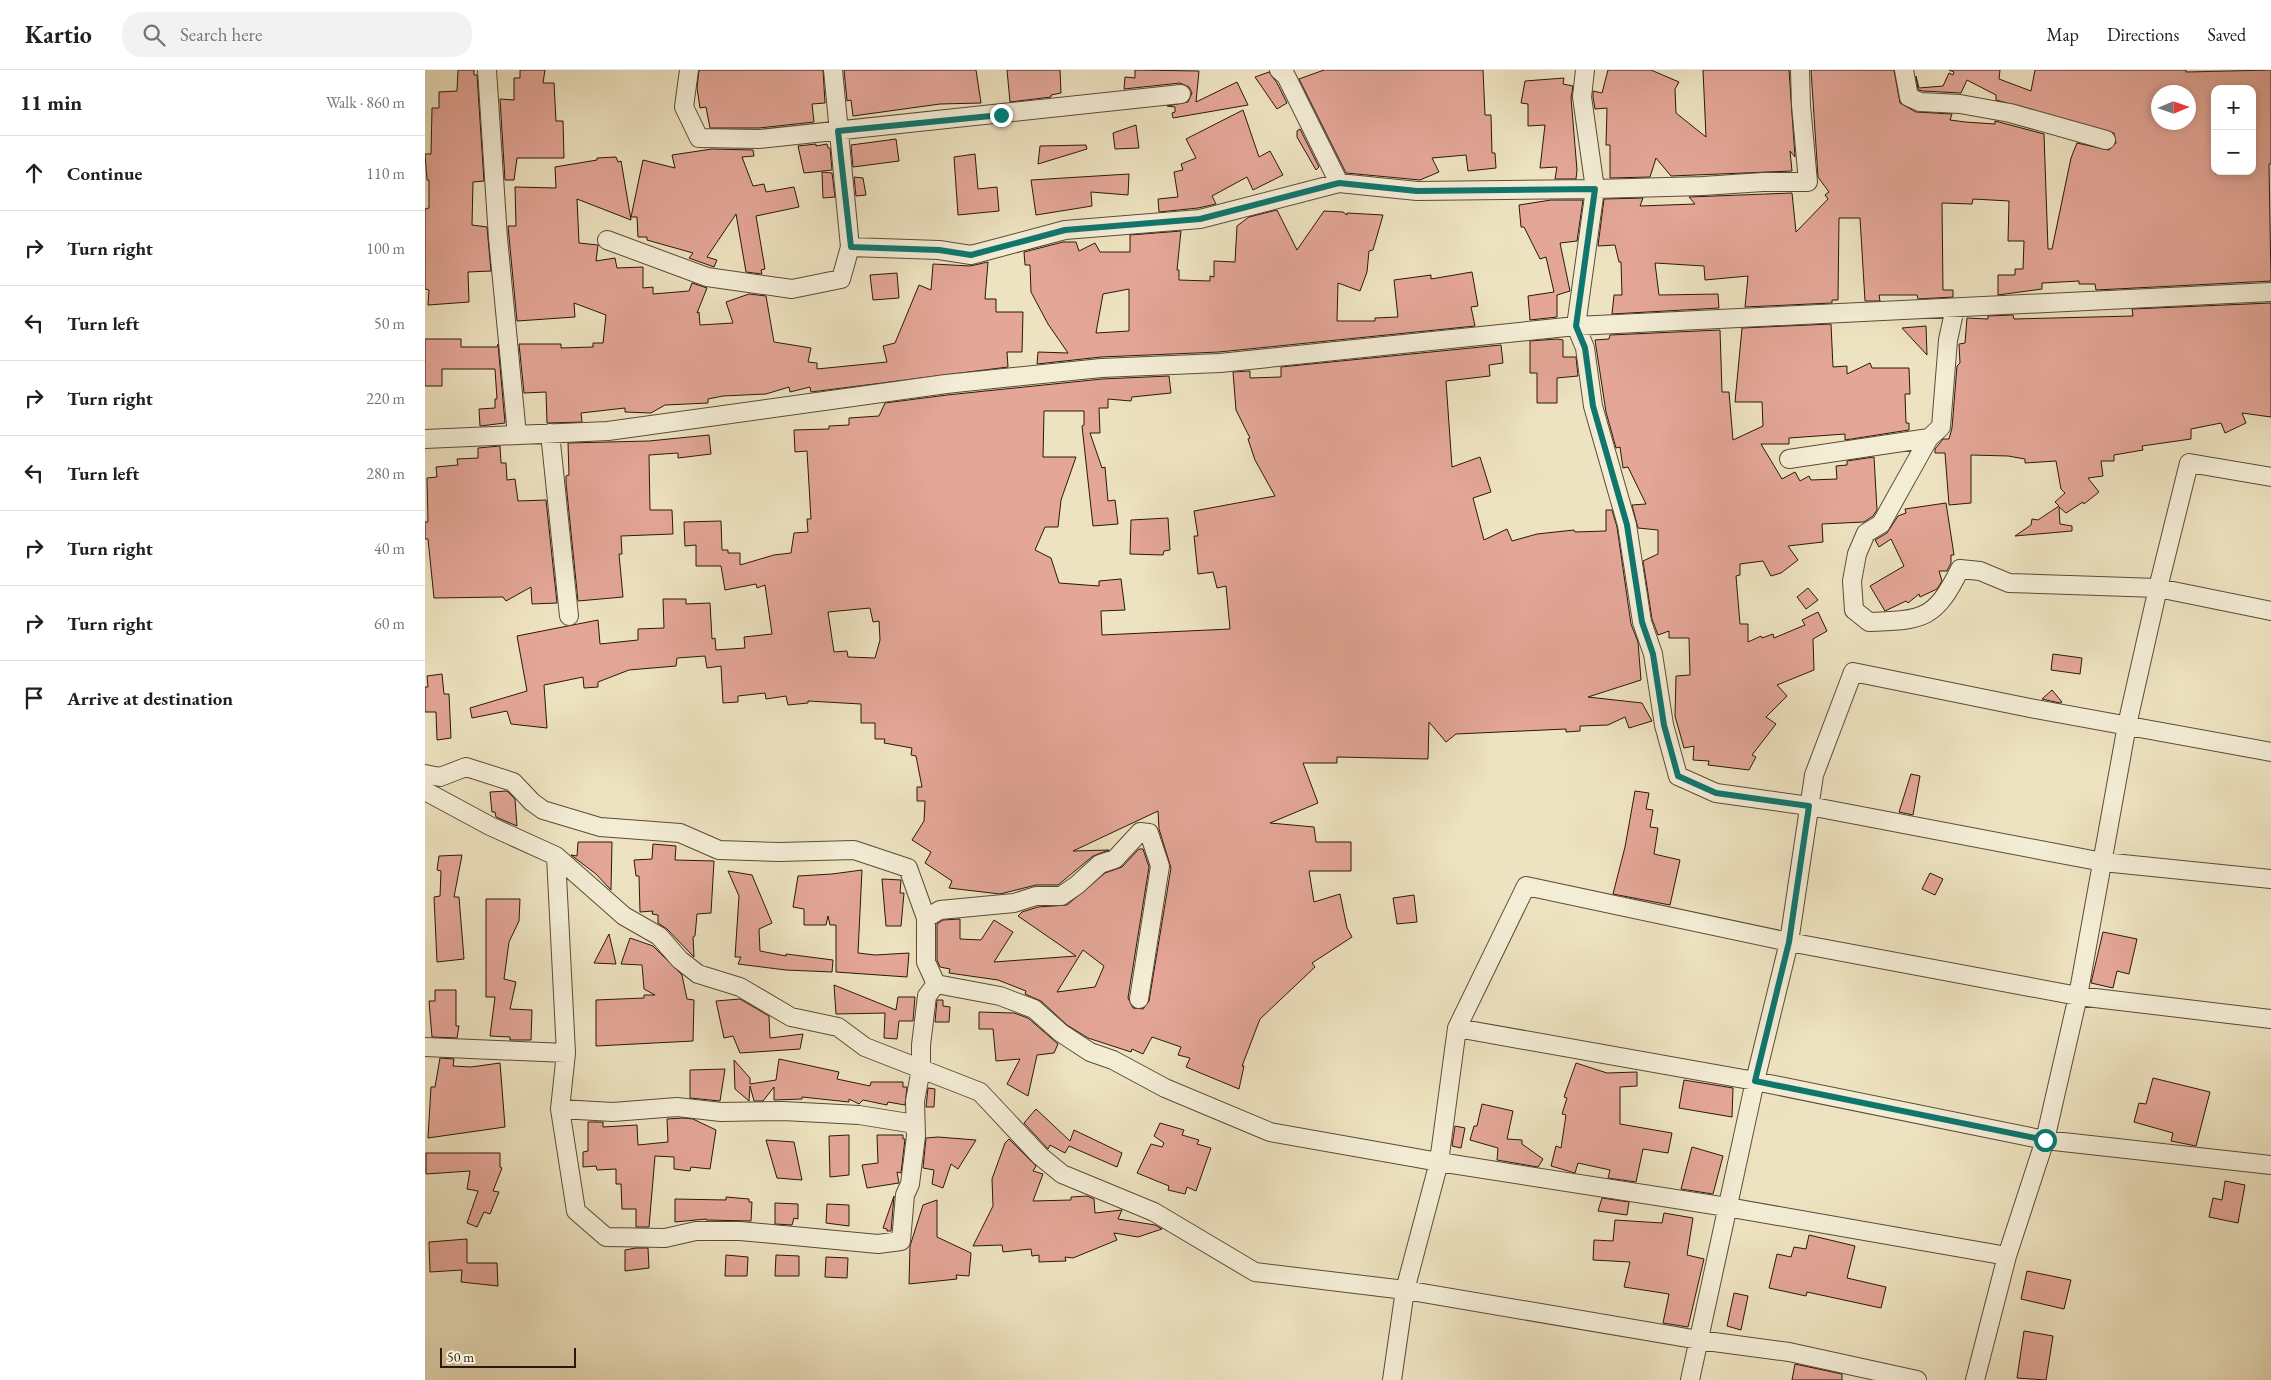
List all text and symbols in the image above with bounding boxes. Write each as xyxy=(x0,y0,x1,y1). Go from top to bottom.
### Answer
search box xyxy=(122,12,472,57)
text: Kartio xyxy=(25,19,92,50)
icon: search xyxy=(140,21,168,49)
text: Search here xyxy=(180,22,262,47)
text: Map xyxy=(2047,23,2079,46)
text: Directions xyxy=(2107,23,2179,46)
text: Saved xyxy=(2207,23,2246,46)
north arrow xyxy=(2151,85,2196,130)
map controls xyxy=(2211,85,2256,175)
button: + xyxy=(2211,85,2256,130)
text: 11 min xyxy=(20,89,82,116)
text: Walk · 860 m xyxy=(326,92,405,113)
route end xyxy=(990,104,1013,127)
button: − xyxy=(2211,130,2256,175)
icon: ahead xyxy=(20,159,48,187)
text: Continue xyxy=(67,161,142,186)
text: 110 m xyxy=(366,163,405,184)
icon: right xyxy=(20,234,48,262)
text: Turn right xyxy=(67,236,153,261)
text: 100 m xyxy=(366,238,405,259)
icon: left xyxy=(20,309,48,337)
text: Turn left xyxy=(67,311,139,336)
text: 50 m xyxy=(374,313,405,334)
icon: right xyxy=(20,384,48,412)
text: Turn right xyxy=(67,386,153,411)
text: 220 m xyxy=(366,388,405,409)
icon: left xyxy=(20,459,48,487)
text: Turn left xyxy=(67,461,139,486)
text: 280 m xyxy=(366,463,405,484)
icon: right xyxy=(20,534,48,562)
text: Turn right xyxy=(67,536,153,561)
text: 40 m xyxy=(374,538,405,559)
icon: right xyxy=(20,609,48,637)
text: Turn right xyxy=(67,611,153,636)
text: 60 m xyxy=(374,613,405,634)
icon: arrive xyxy=(20,684,48,712)
text: Arrive at destination xyxy=(67,686,233,711)
route start xyxy=(2034,1129,2057,1152)
scale bar xyxy=(440,1345,576,1368)
text: 50 m xyxy=(447,1348,474,1366)

